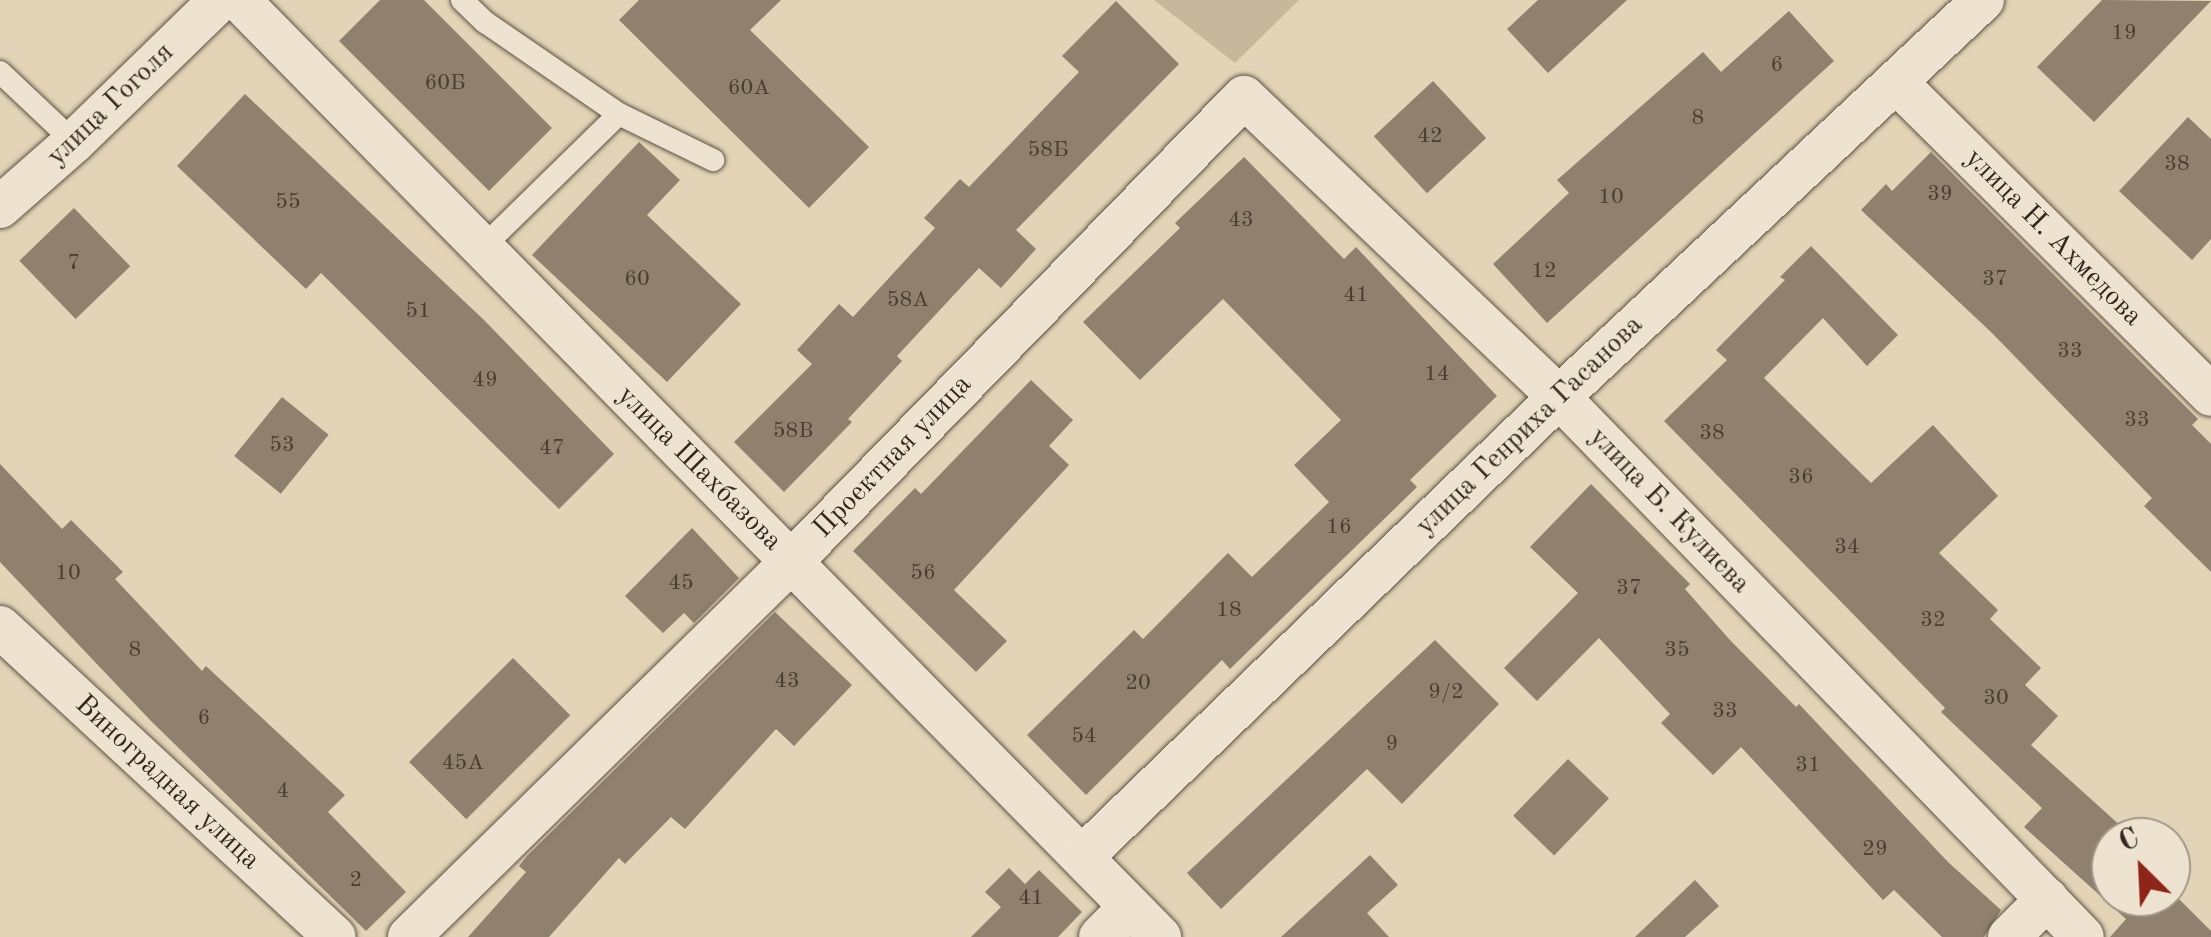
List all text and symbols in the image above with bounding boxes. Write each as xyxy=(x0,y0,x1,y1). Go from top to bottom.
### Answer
house number: 19 xyxy=(2111,21,2137,47)
street label: улица Гоголя xyxy=(41,36,181,174)
house number: 6 xyxy=(1771,53,1783,79)
house number: 60Б xyxy=(424,71,466,97)
house number: 60А xyxy=(728,76,770,102)
house number: 8 xyxy=(1692,106,1704,132)
house number: 42 xyxy=(1417,124,1443,150)
house number: 58Б xyxy=(1027,138,1069,164)
street label: улица Н. Ахмедова xyxy=(1957,142,2149,334)
house number: 38 xyxy=(2164,152,2190,178)
house number: 39 xyxy=(1927,182,1953,208)
house number: 10 xyxy=(1598,185,1624,211)
house number: 55 xyxy=(275,190,301,216)
house number: 43 xyxy=(1228,208,1254,234)
house number: 7 xyxy=(68,251,80,277)
house number: 12 xyxy=(1531,259,1557,285)
house number: 60 xyxy=(624,267,650,293)
house number: 37 xyxy=(1982,267,2008,293)
house number: 41 xyxy=(1343,283,1369,309)
house number: 58А xyxy=(887,288,929,314)
house number: 51 xyxy=(405,299,431,325)
street label: улица Генриха Гасанова xyxy=(1409,309,1651,543)
house number: 33 xyxy=(2057,339,2083,365)
house number: 14 xyxy=(1424,362,1450,388)
house number: 49 xyxy=(472,368,498,394)
street label: Проектная улица xyxy=(807,368,979,546)
street label: улица Шахбазова xyxy=(610,380,788,558)
house number: 33 xyxy=(2124,408,2150,434)
house number: 58В xyxy=(773,419,813,445)
street label: улица Б. Кулиева xyxy=(1581,421,1757,601)
house number: 38 xyxy=(1699,421,1725,447)
house number: 53 xyxy=(269,433,295,459)
house number: 47 xyxy=(539,436,565,462)
house number: 36 xyxy=(1788,465,1814,491)
house number: 16 xyxy=(1326,515,1352,541)
house number: 34 xyxy=(1834,535,1860,561)
house number: 10 xyxy=(55,561,81,587)
house number: 56 xyxy=(910,561,936,587)
house number: 45 xyxy=(668,571,694,597)
house number: 37 xyxy=(1616,576,1642,602)
house number: 18 xyxy=(1216,598,1242,624)
house number: 32 xyxy=(1920,608,1946,634)
house number: 8 xyxy=(129,638,141,664)
house number: 35 xyxy=(1664,638,1690,664)
house number: 43 xyxy=(774,669,800,695)
house number: 20 xyxy=(1125,671,1151,697)
house number: 9/2 xyxy=(1428,680,1464,706)
house number: 30 xyxy=(1983,686,2009,712)
street label: Виноградная улица xyxy=(67,689,267,877)
house number: 33 xyxy=(1712,699,1738,725)
house number: 6 xyxy=(198,706,210,732)
house number: 54 xyxy=(1071,724,1097,750)
house number: 9 xyxy=(1386,732,1398,758)
house number: 45А xyxy=(442,751,484,777)
house number: 31 xyxy=(1795,753,1821,779)
house number: 4 xyxy=(277,779,289,805)
north arrow xyxy=(2091,817,2191,917)
text: С xyxy=(2115,825,2144,858)
house number: 29 xyxy=(1862,837,1888,863)
house number: 2 xyxy=(350,868,362,894)
house number: 41 xyxy=(1018,886,1044,912)

